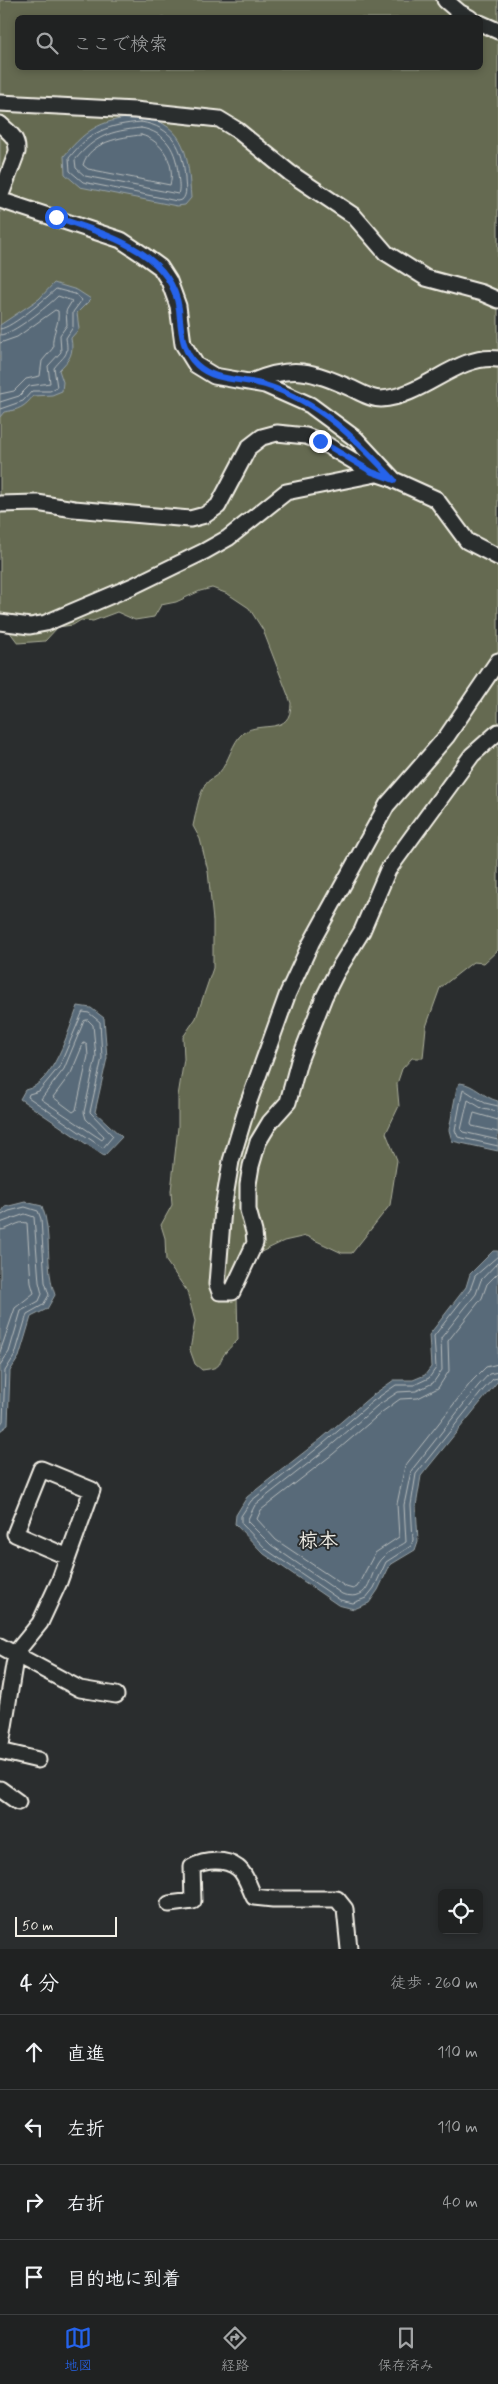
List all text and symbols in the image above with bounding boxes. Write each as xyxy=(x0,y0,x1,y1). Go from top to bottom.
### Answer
search box xyxy=(15,15,483,70)
icon: search xyxy=(33,29,61,57)
text: ここで検索 xyxy=(73,32,168,57)
route start xyxy=(45,206,68,229)
route end xyxy=(309,430,332,453)
district label: 椋本 xyxy=(298,1528,338,1555)
map controls xyxy=(438,1889,483,1934)
button: locate xyxy=(438,1889,483,1934)
scale bar xyxy=(15,1914,118,1937)
text: 50 m xyxy=(22,1917,53,1935)
text: 4 分 xyxy=(20,1970,59,1998)
text: 徒歩 · 260 m xyxy=(390,1973,478,1994)
icon: ahead xyxy=(20,2038,48,2066)
text: 直進 xyxy=(67,2042,105,2067)
text: 110 m xyxy=(437,2042,478,2063)
icon: left xyxy=(20,2113,48,2141)
text: 左折 xyxy=(67,2117,105,2142)
text: 110 m xyxy=(437,2117,478,2138)
icon: right xyxy=(20,2188,48,2216)
text: 右折 xyxy=(67,2192,105,2217)
text: 40 m xyxy=(442,2192,478,2213)
icon: arrive xyxy=(20,2263,48,2291)
text: 目的地に到着 xyxy=(67,2267,181,2292)
tab: 地図 xyxy=(64,2324,92,2375)
tab: 経路 xyxy=(221,2324,249,2375)
tab: 保存済み xyxy=(378,2324,434,2375)

